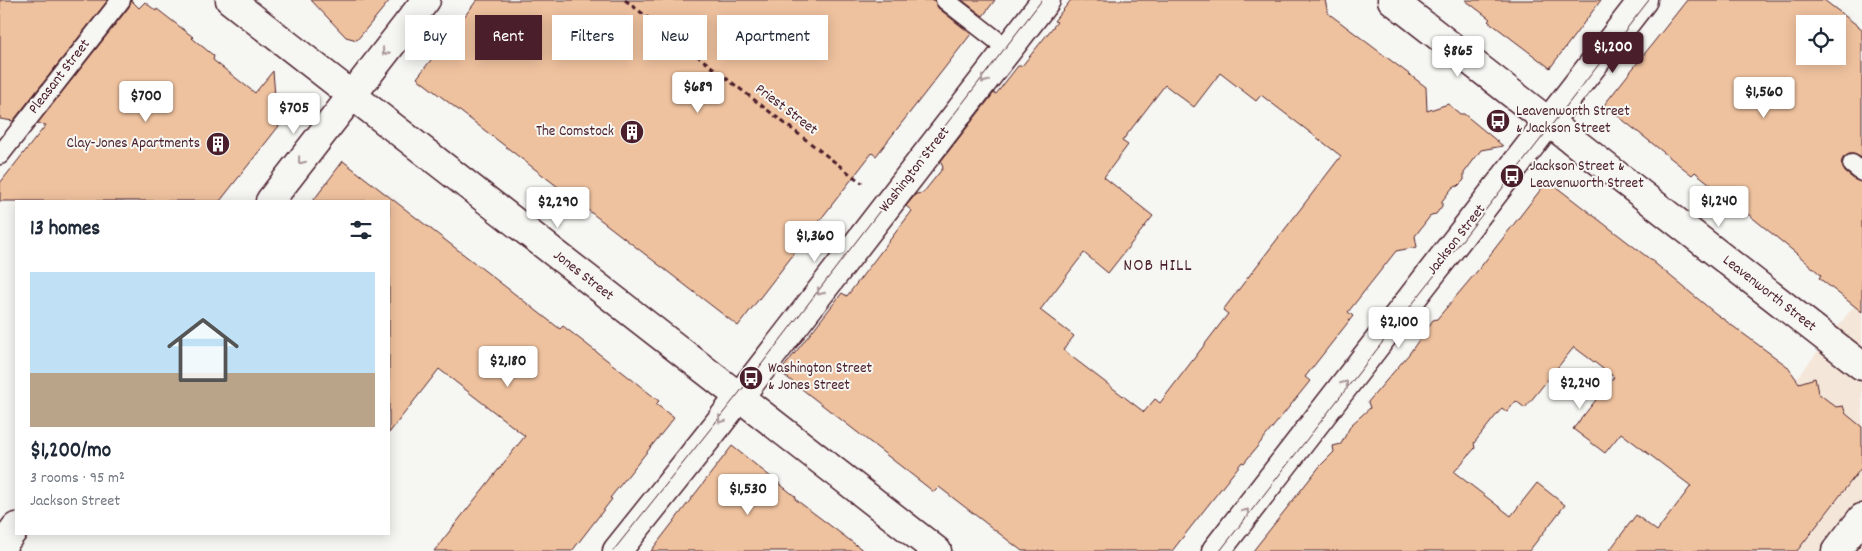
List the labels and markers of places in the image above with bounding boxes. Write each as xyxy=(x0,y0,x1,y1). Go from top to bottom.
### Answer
pin: $1,200 xyxy=(1572,32,1654,74)
pin: $865 xyxy=(1428,36,1488,78)
pin: $689 xyxy=(668,72,728,114)
pin: $1,560 xyxy=(1723,76,1805,119)
pin: $700 xyxy=(116,80,176,123)
pin: $705 xyxy=(264,92,324,135)
place label: Leavenworth Street & Jackson Street xyxy=(1516,101,1630,140)
bus stop icon: Leavenworth Street & Jackson Street xyxy=(1485,108,1511,134)
building icon: The Comstock xyxy=(619,119,645,145)
place label: The Comstock xyxy=(536,121,614,143)
building icon: Clay-Jones Apartments xyxy=(205,131,231,157)
place label: Clay-Jones Apartments xyxy=(66,133,200,155)
place label: Jackson Street & Leavenworth Street xyxy=(1530,156,1644,195)
bus stop icon: Jackson Street & Leavenworth Street xyxy=(1499,163,1525,189)
pin: $2,290 xyxy=(517,186,599,229)
pin: $1,240 xyxy=(1678,186,1760,228)
pin: $1,360 xyxy=(774,220,856,263)
pin: $2,100 xyxy=(1358,306,1440,349)
pin: $2,180 xyxy=(467,346,549,388)
place label: Washington Street & Jones Street xyxy=(768,358,873,397)
bus stop icon: Washington Street & Jones Street xyxy=(738,365,764,391)
pin: $2,240 xyxy=(1539,368,1621,410)
pin: $1,530 xyxy=(707,474,789,516)

